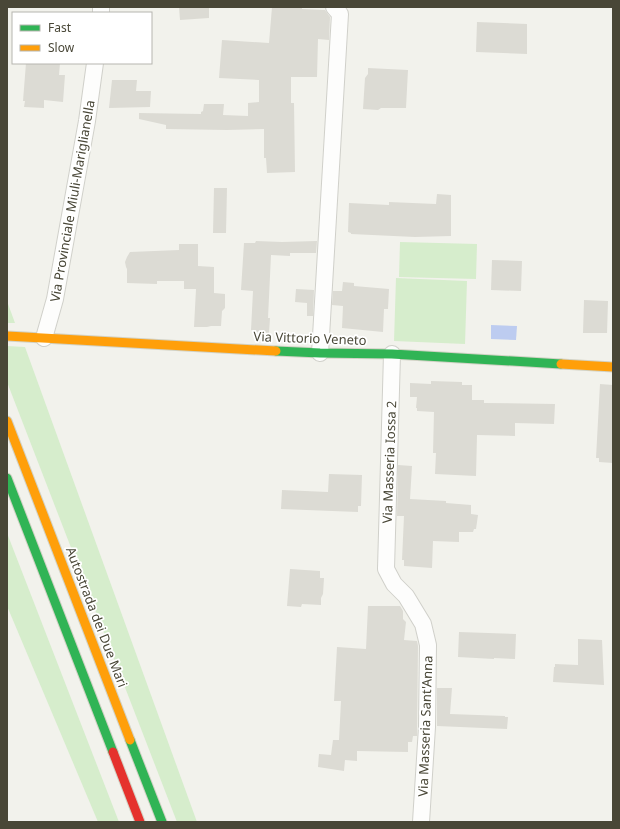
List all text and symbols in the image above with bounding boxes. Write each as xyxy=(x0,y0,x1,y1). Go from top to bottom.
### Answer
legend xyxy=(12,12,152,64)
text: Fast xyxy=(48,19,72,36)
text: Slow xyxy=(48,39,75,56)
street label: Via Provinciale Miuli-Mariglianella xyxy=(45,99,99,303)
street label: Via Vittorio Veneto xyxy=(253,327,367,349)
street label: Via Masseria Iossa 2 xyxy=(378,400,400,524)
street label: Autostrada dei Due Mari xyxy=(62,544,132,690)
street label: Via Masseria Sant'Anna xyxy=(414,655,436,797)

